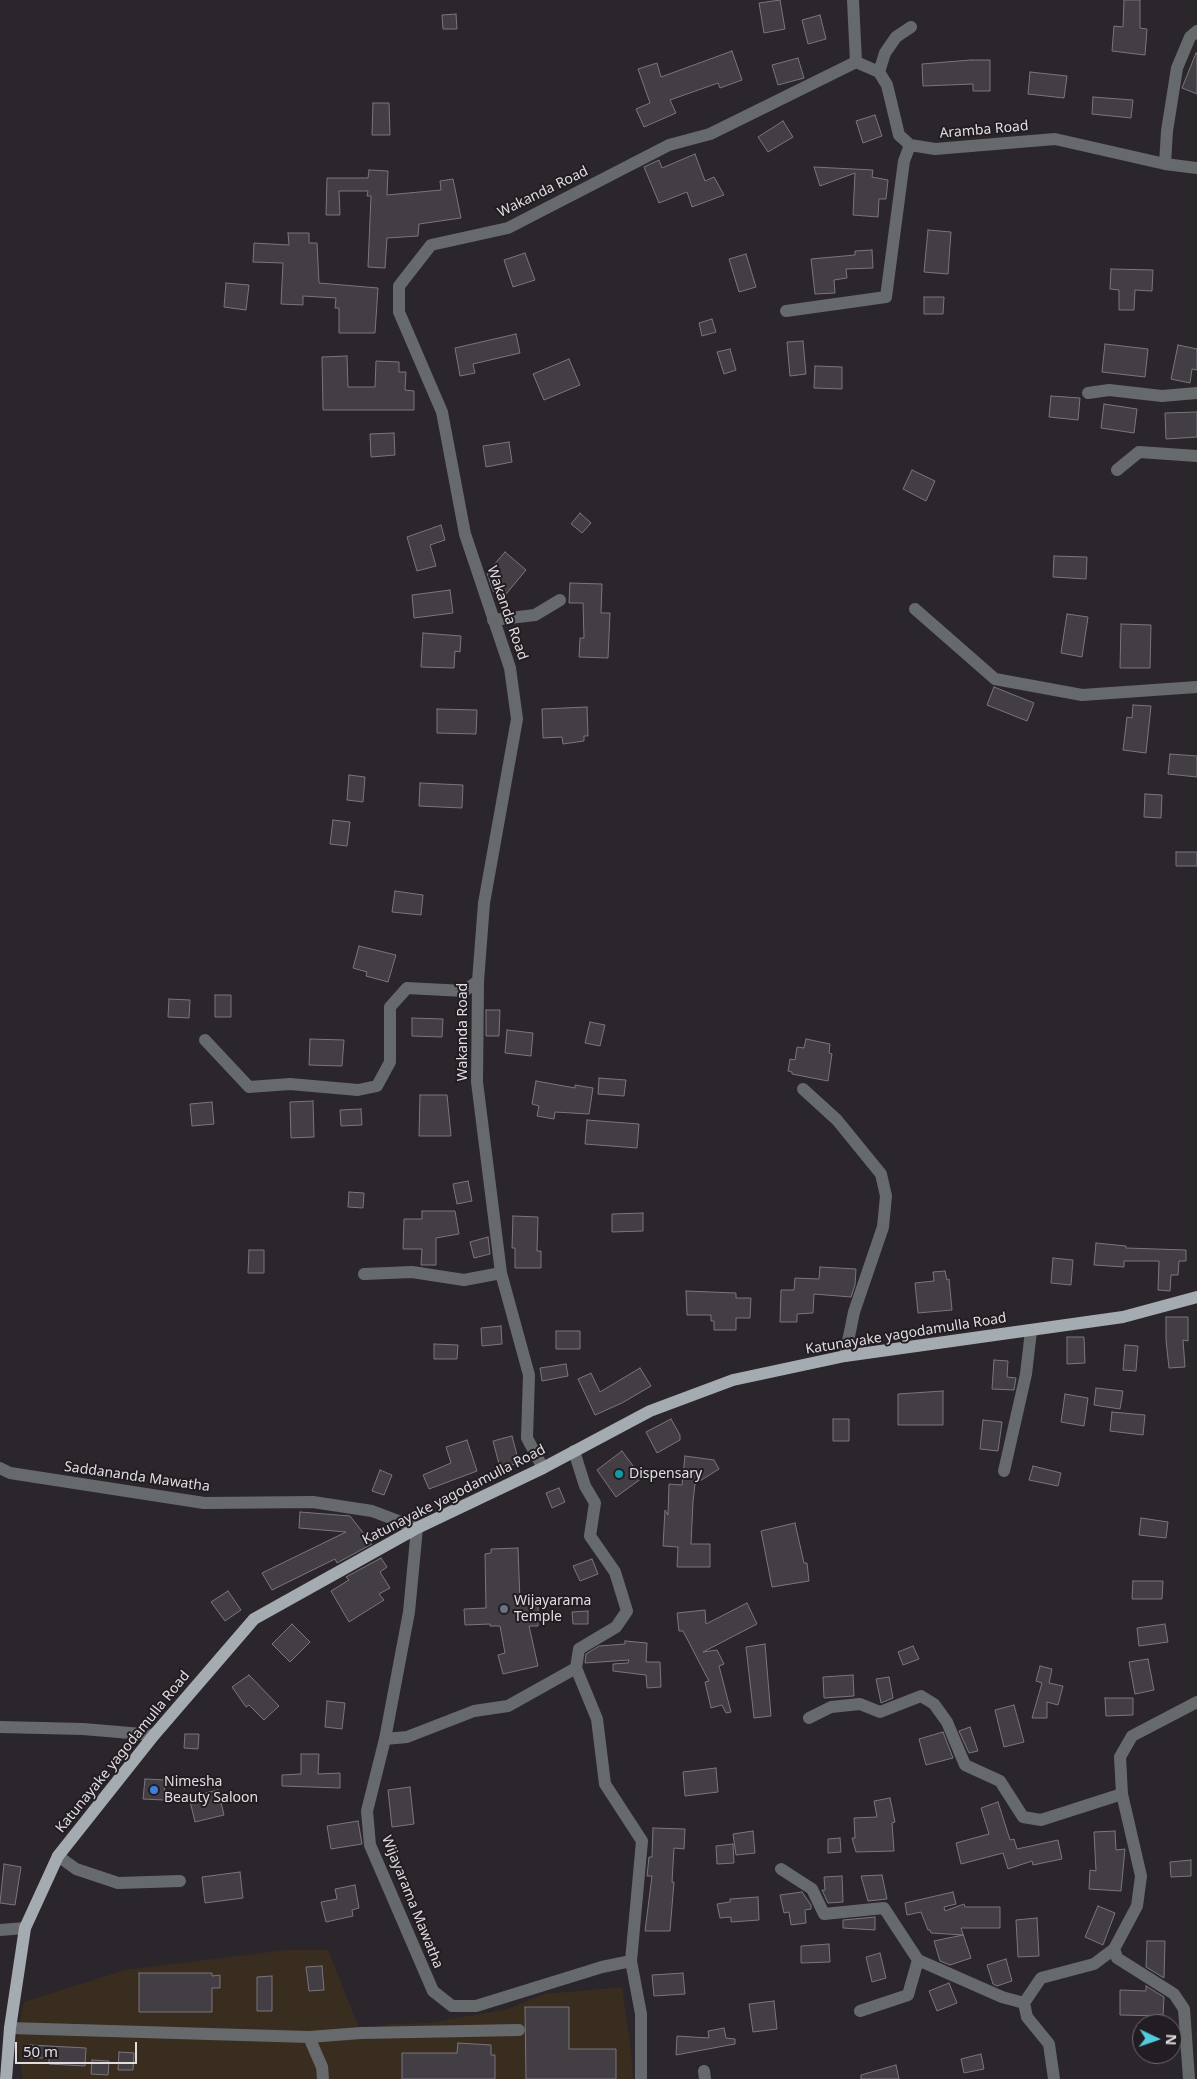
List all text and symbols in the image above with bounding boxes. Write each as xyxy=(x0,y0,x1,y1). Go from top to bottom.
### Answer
street label: Aramba Road xyxy=(939,118,1029,142)
street label: Wakanda Road xyxy=(495,163,591,221)
street label: Wakanda Road xyxy=(483,564,531,662)
street label: Wakanda Road xyxy=(455,983,471,1081)
street label: Katunayake yagodamulla Road xyxy=(804,1310,1008,1358)
street label: Katunayake yagodamulla Road xyxy=(360,1441,548,1549)
street label: Saddananda Mawatha xyxy=(63,1458,211,1496)
place label: Dispensary xyxy=(629,1466,702,1482)
marker: Dispensary xyxy=(613,1468,625,1480)
place label: Wijayarama Temple xyxy=(514,1593,591,1625)
marker: Wijayarama Temple xyxy=(498,1603,510,1615)
street label: Katunayake yagodamulla Road xyxy=(52,1668,194,1836)
place label: Nimesha Beauty Saloon xyxy=(164,1774,258,1806)
marker: Nimesha Beauty Saloon xyxy=(148,1784,160,1796)
street label: Wijayarama Mawatha xyxy=(378,1833,446,1971)
north arrow xyxy=(1132,2014,1182,2064)
scale bar xyxy=(18,2032,140,2064)
text: N xyxy=(1162,2034,1181,2046)
text: 50 m xyxy=(23,2041,58,2061)

